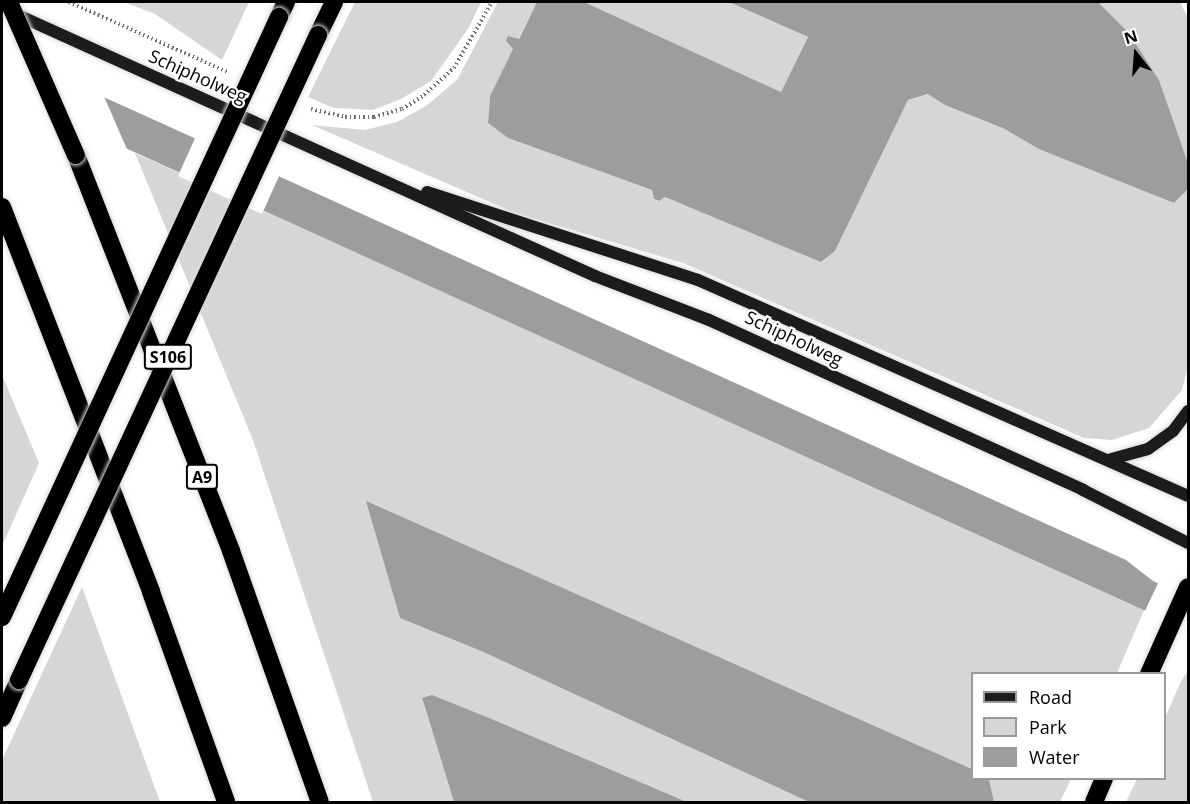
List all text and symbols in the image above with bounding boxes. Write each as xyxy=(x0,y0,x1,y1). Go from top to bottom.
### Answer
north arrow xyxy=(1106,24,1166,84)
text: N xyxy=(1121,24,1140,49)
street label: Schipholweg xyxy=(145,45,251,107)
street label: Schipholweg xyxy=(742,306,846,370)
road number: S106 xyxy=(142,344,194,370)
road number: A9 xyxy=(186,464,218,490)
legend xyxy=(971,672,1166,780)
text: Road xyxy=(1029,685,1072,709)
text: Park xyxy=(1029,715,1067,739)
text: Water xyxy=(1029,745,1080,769)

